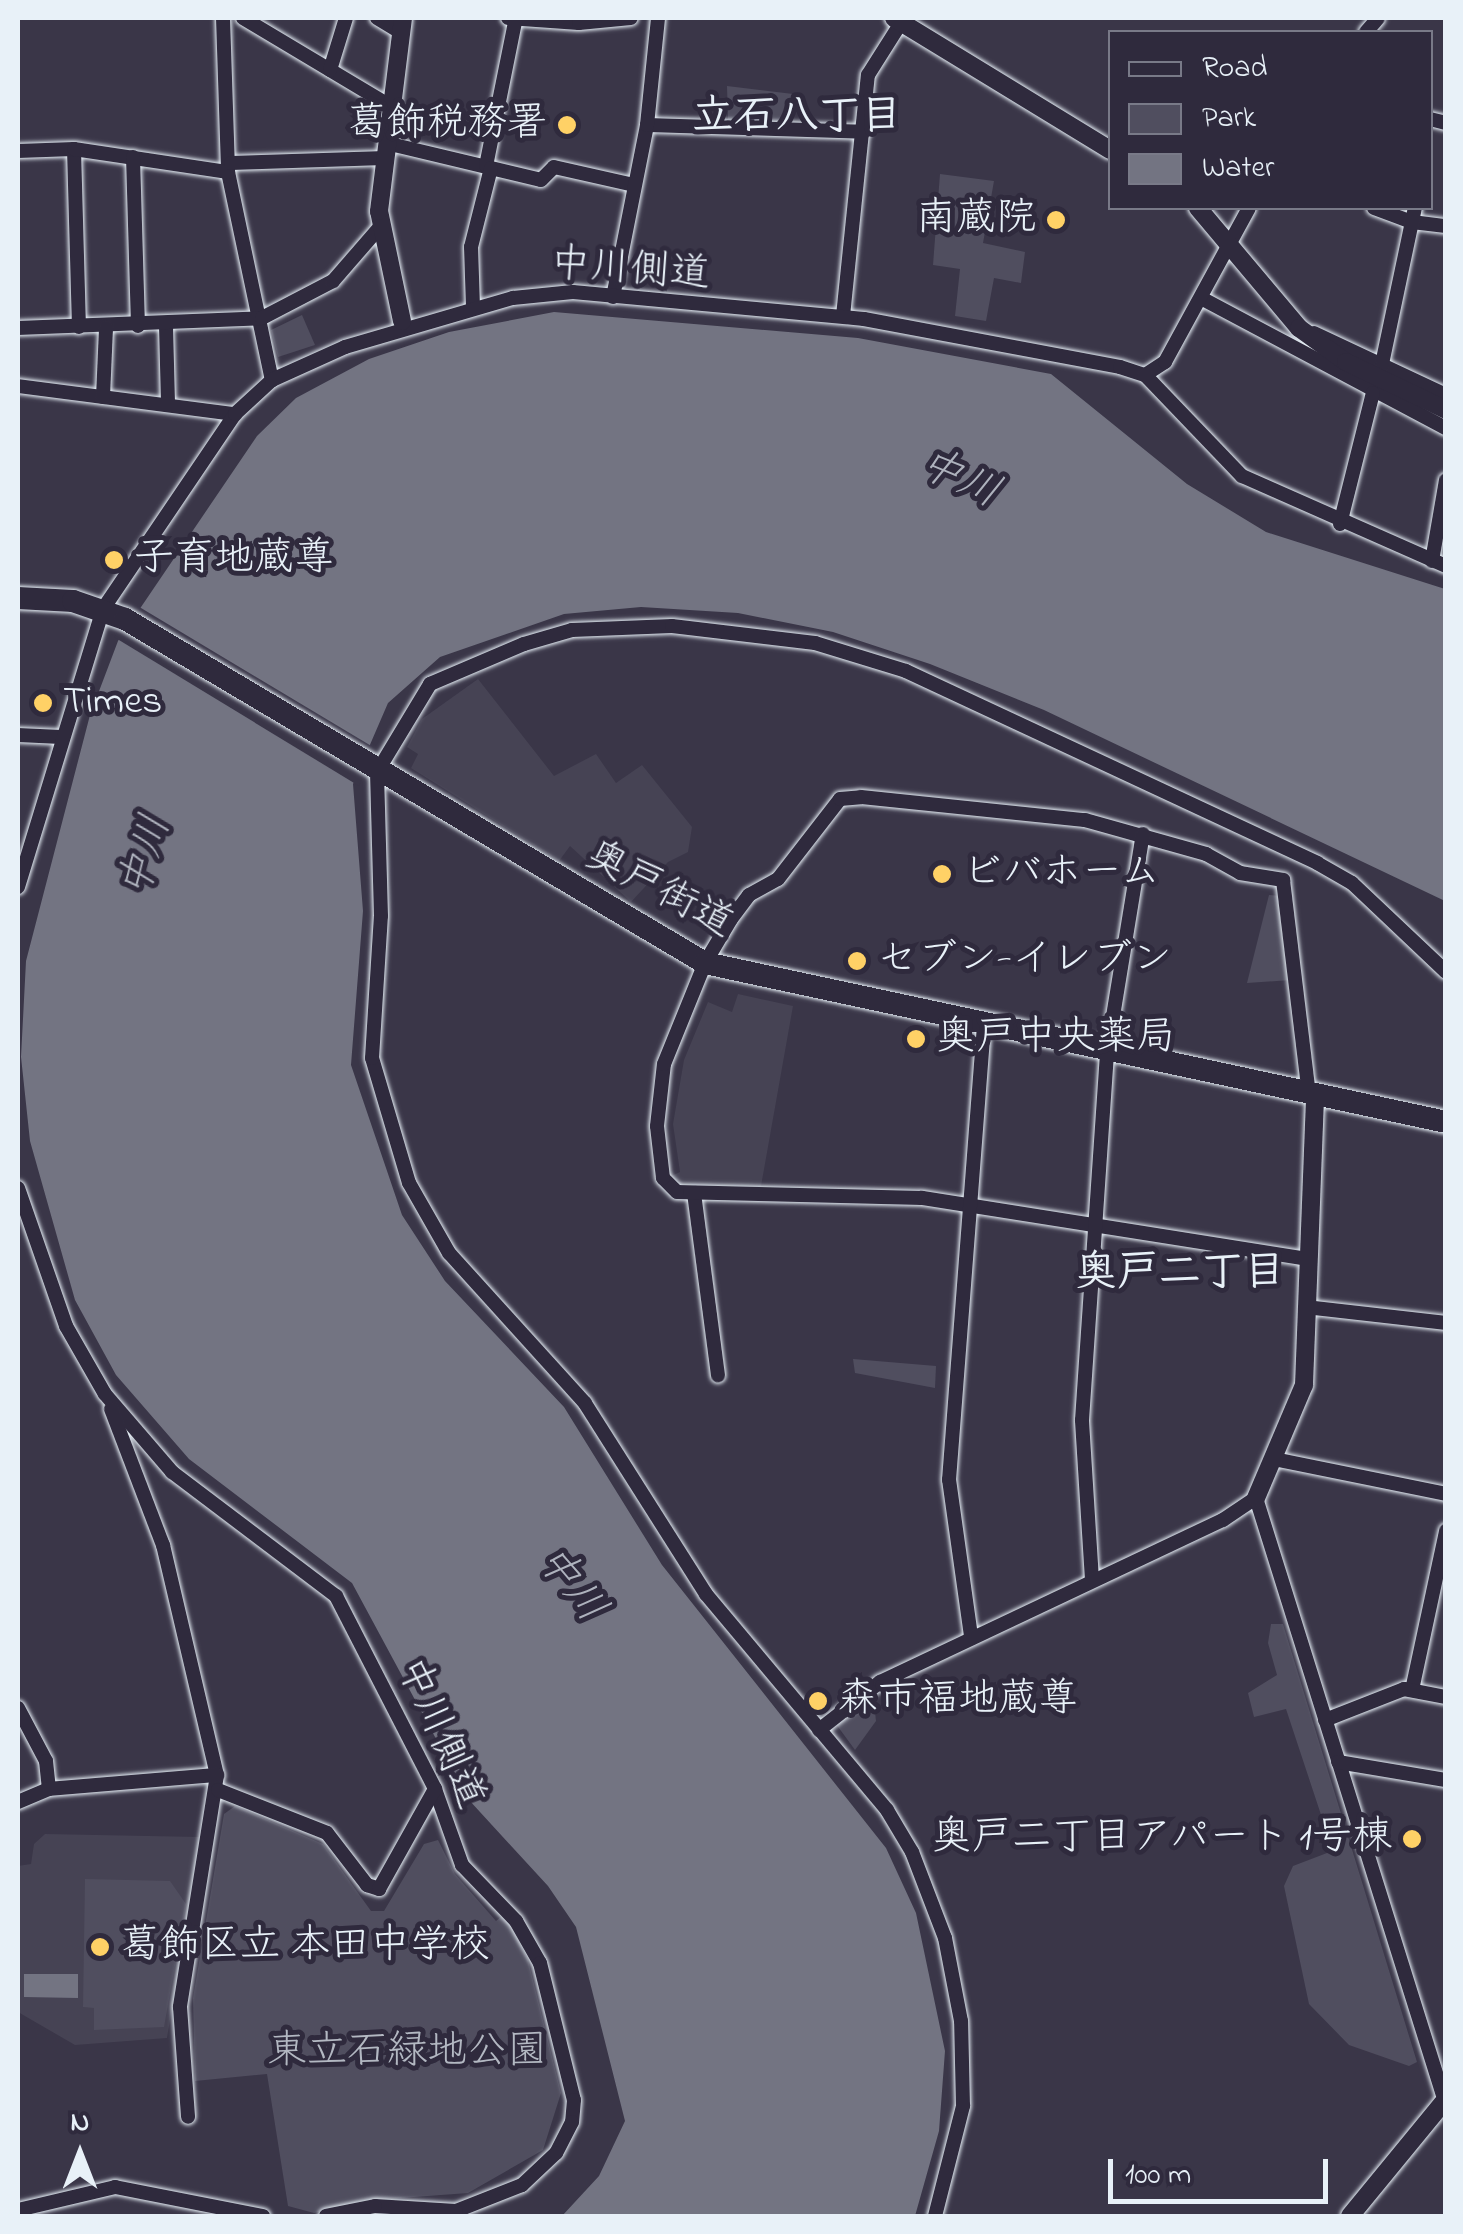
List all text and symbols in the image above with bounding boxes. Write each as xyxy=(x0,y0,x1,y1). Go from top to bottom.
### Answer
legend xyxy=(1108,30,1433,210)
text: Road xyxy=(1202,47,1267,91)
district label: 立石八丁目 xyxy=(692,93,902,143)
text: Park xyxy=(1202,97,1256,141)
place label: 葛飾税務署 xyxy=(347,101,547,149)
marker: 葛飾税務署 xyxy=(556,114,578,136)
text: Water xyxy=(1202,147,1274,191)
place label: 南蔵院 xyxy=(916,196,1036,244)
marker: 南蔵院 xyxy=(1045,209,1067,231)
street label: 中川側道 xyxy=(549,241,711,301)
water label: 中川 xyxy=(910,439,1008,521)
place label: 子育地蔵尊 xyxy=(134,536,334,584)
marker: 子育地蔵尊 xyxy=(103,549,125,571)
place label: Times xyxy=(63,679,162,727)
marker: Times xyxy=(32,692,54,714)
water label: 中川 xyxy=(111,809,183,905)
street label: 奥戸街道 xyxy=(577,832,741,950)
place label: ビバホーム xyxy=(962,850,1162,898)
marker: ビバホーム xyxy=(931,863,953,885)
place label: セブン-イレブン xyxy=(877,937,1172,985)
marker: セブン-イレブン xyxy=(846,950,868,972)
place label: 奥戸中央薬局 xyxy=(936,1015,1176,1063)
marker: 奥戸中央薬局 xyxy=(905,1028,927,1050)
district label: 奥戸二丁目 xyxy=(1075,1249,1285,1299)
water label: 中川 xyxy=(524,1536,616,1634)
street label: 中川側道 xyxy=(385,1651,493,1817)
place label: 森市福地蔵尊 xyxy=(838,1677,1078,1725)
marker: 森市福地蔵尊 xyxy=(807,1690,829,1712)
place label: 奥戸二丁目アパート 1号棟 xyxy=(929,1815,1392,1863)
marker: 奥戸二丁目アパート 1号棟 xyxy=(1401,1828,1423,1850)
place label: 葛飾区立 本田中学校 xyxy=(120,1923,490,1971)
marker: 葛飾区立 本田中学校 xyxy=(89,1936,111,1958)
park label: 東立石緑地公園 xyxy=(267,2029,547,2077)
text: N xyxy=(71,2103,89,2144)
north arrow xyxy=(30,2104,130,2204)
scale bar xyxy=(1113,2139,1333,2201)
text: 100 m xyxy=(1125,2154,1191,2198)

